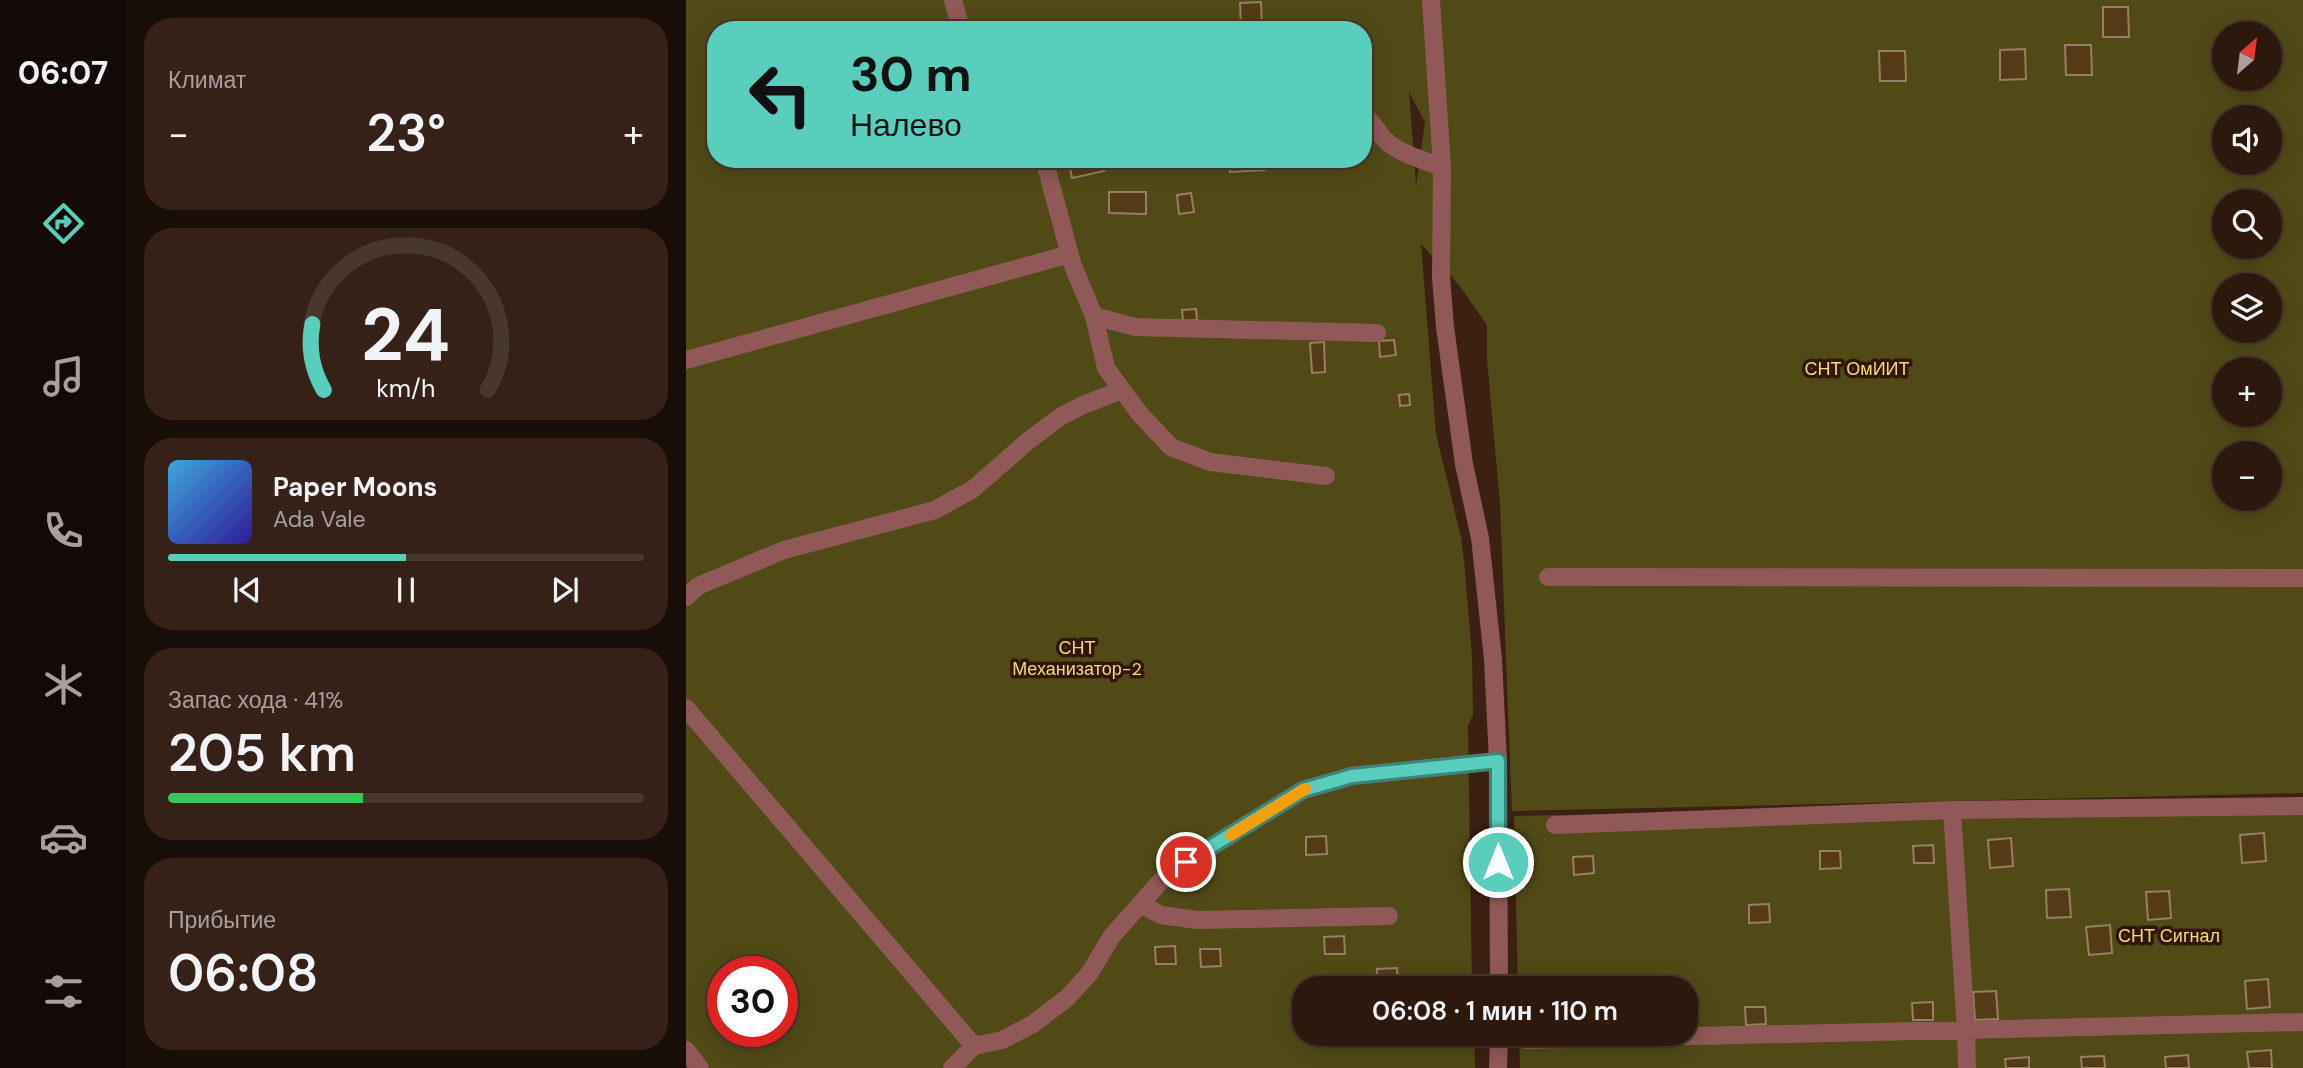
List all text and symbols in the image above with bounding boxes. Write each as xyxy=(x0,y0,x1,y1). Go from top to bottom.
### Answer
north arrow xyxy=(2212,21,2282,91)
map controls xyxy=(2212,21,2282,511)
text: 30 m xyxy=(850,42,972,106)
icon: left xyxy=(735,49,826,140)
text: 06:07 xyxy=(18,52,108,94)
text: Климат xyxy=(168,65,246,95)
text: 23° xyxy=(366,99,446,167)
text: Налево xyxy=(850,104,962,146)
button: sound xyxy=(2212,105,2282,175)
text: − xyxy=(168,109,189,159)
text: + xyxy=(623,109,644,159)
button: search xyxy=(2212,189,2282,259)
icon: directions xyxy=(39,199,88,248)
button: layers xyxy=(2212,273,2282,343)
text: 24 xyxy=(362,288,450,383)
icon: music xyxy=(39,352,88,401)
park label: СНТ ОмИИТ xyxy=(1804,357,1910,381)
button: + xyxy=(2212,357,2282,427)
text: km/h xyxy=(376,372,436,405)
button: − xyxy=(2212,441,2282,511)
text: Paper Moons xyxy=(273,470,437,504)
text: Ada Vale xyxy=(273,504,366,534)
icon: phone xyxy=(39,506,88,555)
icon: previous xyxy=(228,571,266,609)
icon: pause xyxy=(387,571,425,609)
icon: next xyxy=(546,571,584,609)
park label: СНТ Механизатор-2 xyxy=(1012,636,1142,681)
icon: climate xyxy=(39,660,88,709)
text: Запас хода · 41% xyxy=(168,685,343,715)
text: 205 km xyxy=(168,719,356,787)
icon: car xyxy=(39,813,88,862)
position arrow xyxy=(1461,825,1535,899)
pin xyxy=(1156,832,1216,892)
icon: arrive xyxy=(1167,843,1205,881)
text: Прибытие xyxy=(168,905,276,935)
park label: СНТ Сигнал xyxy=(2118,924,2220,948)
text: 06:08 xyxy=(168,939,318,1007)
speed limit sign: 30 xyxy=(707,956,798,1047)
icon: filters xyxy=(39,967,88,1016)
text: 06:08 · 1 мин · 110 m xyxy=(1372,994,1618,1028)

